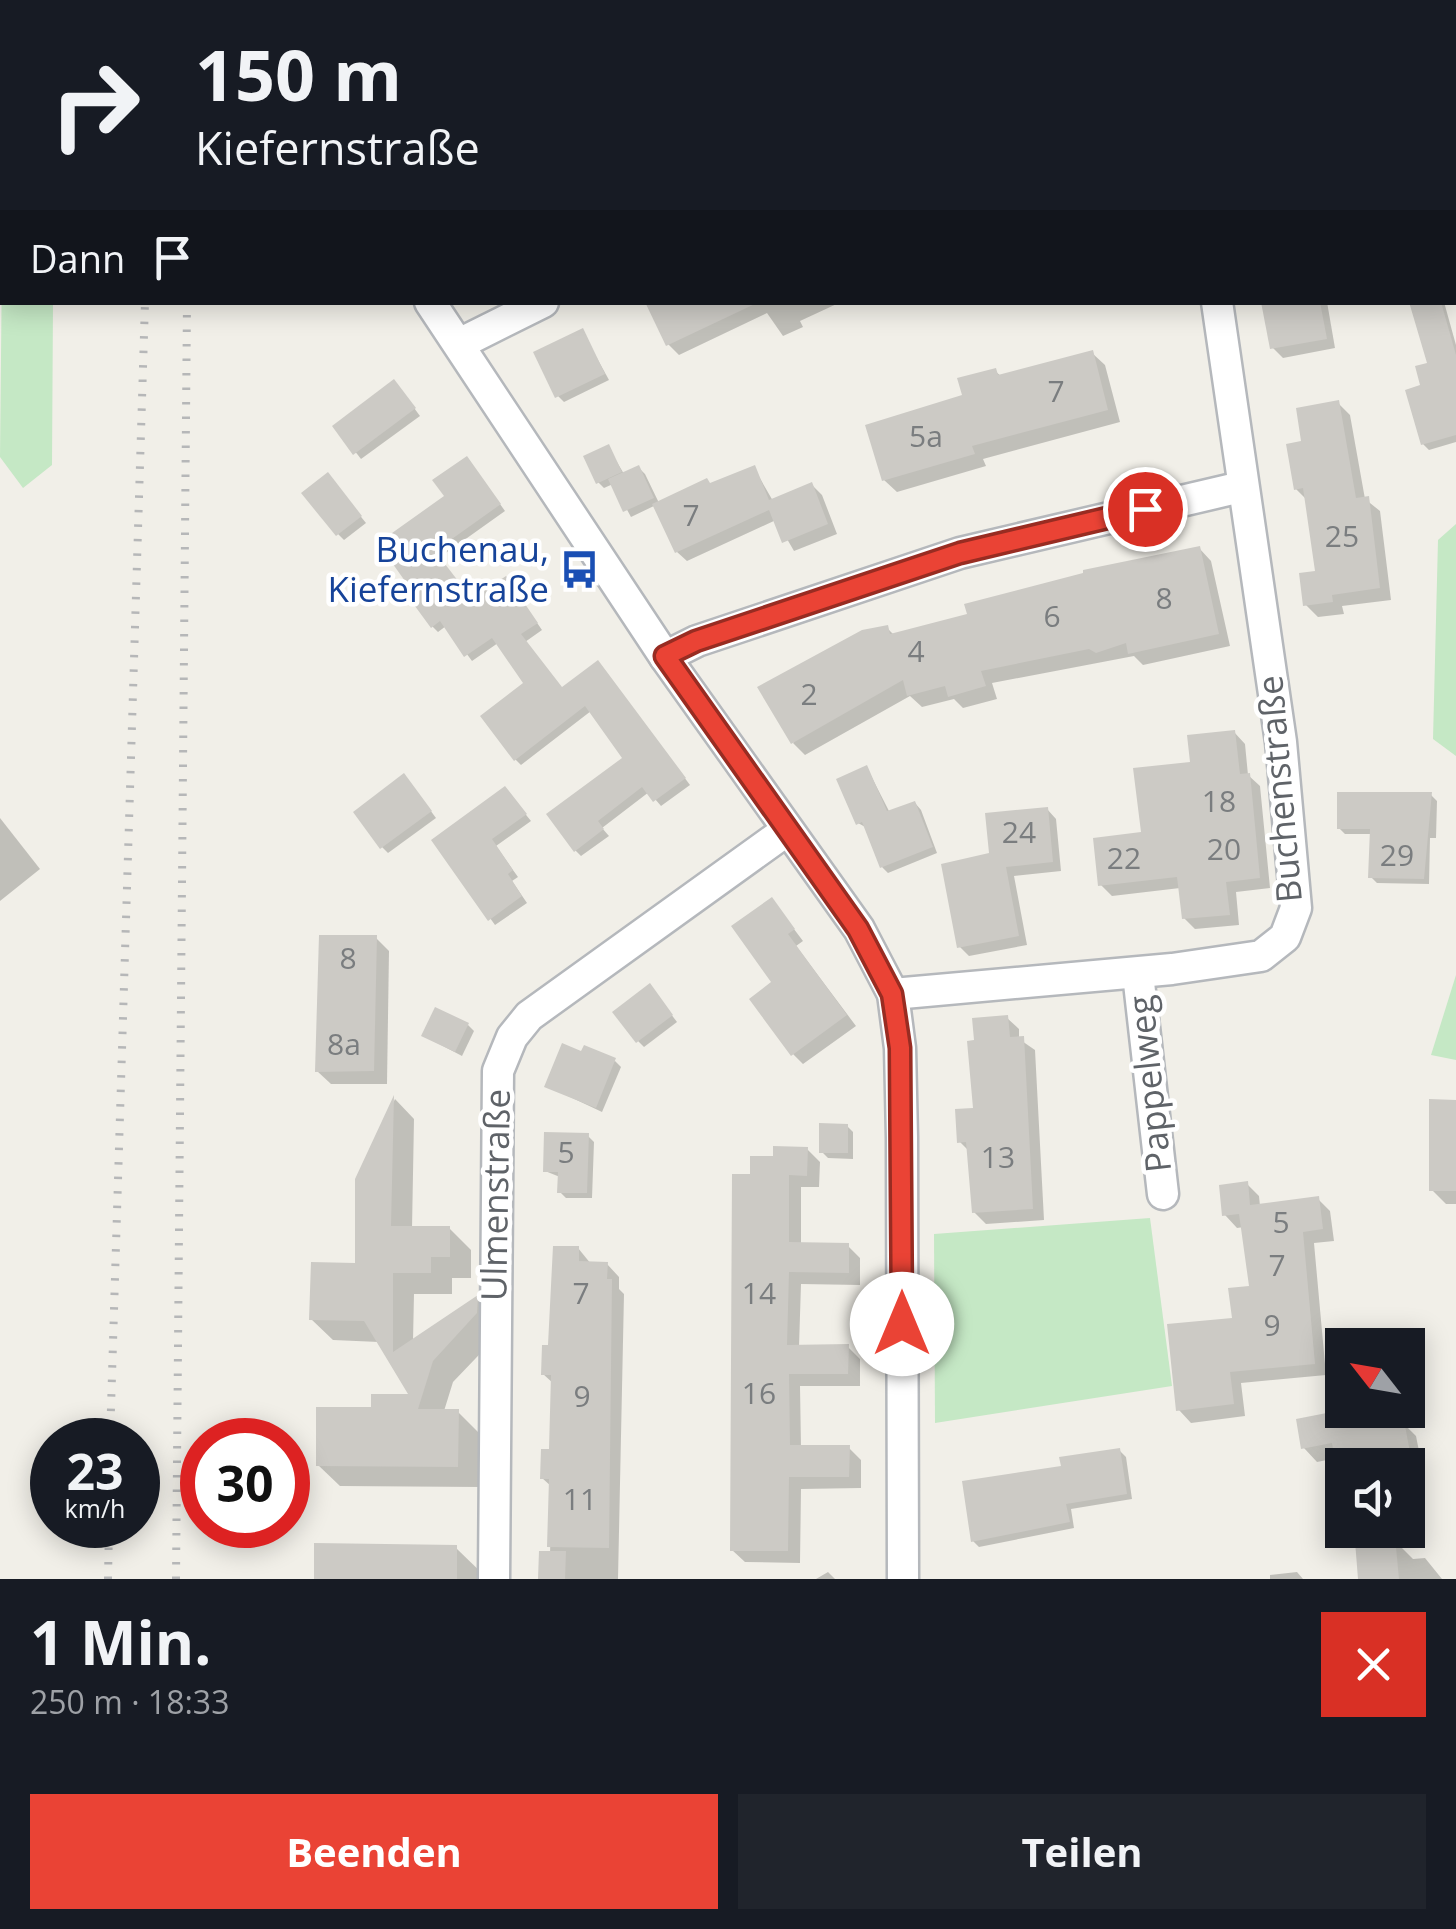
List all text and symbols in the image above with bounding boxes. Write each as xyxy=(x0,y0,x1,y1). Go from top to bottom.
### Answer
text: 150 m xyxy=(195,26,402,122)
icon: right xyxy=(30,40,160,170)
text: Kiefernstraße xyxy=(195,117,480,178)
icon: arrive xyxy=(145,230,200,285)
text: Dann xyxy=(30,232,125,284)
house number: 7 xyxy=(1047,370,1065,411)
house number: 5a xyxy=(909,415,943,456)
pin xyxy=(1103,467,1188,552)
icon: arrive xyxy=(1118,482,1173,537)
house number: 7 xyxy=(682,494,700,535)
house number: 25 xyxy=(1325,515,1359,556)
place label: Buchenau, Kiefernstraße xyxy=(328,525,549,612)
bus stop icon: Buchenau, Kiefernstraße xyxy=(558,549,600,591)
house number: 8 xyxy=(1155,577,1173,618)
house number: 6 xyxy=(1043,595,1061,636)
house number: 4 xyxy=(907,630,925,671)
house number: 2 xyxy=(800,673,818,714)
street label: Buchenstraße xyxy=(1245,674,1312,905)
house number: 18 xyxy=(1202,780,1236,821)
house number: 24 xyxy=(1002,811,1036,852)
house number: 20 xyxy=(1207,828,1241,869)
house number: 29 xyxy=(1380,834,1414,875)
house number: 22 xyxy=(1107,837,1141,878)
house number: 8 xyxy=(339,937,357,978)
street label: Pappelweg xyxy=(1116,993,1181,1175)
house number: 8a xyxy=(327,1023,361,1064)
street label: Ulmenstraße xyxy=(469,1088,520,1301)
house number: 5 xyxy=(557,1131,575,1172)
house number: 13 xyxy=(981,1136,1015,1177)
house number: 5 xyxy=(1272,1201,1290,1242)
house number: 7 xyxy=(1268,1244,1286,1285)
house number: 7 xyxy=(572,1272,590,1313)
house number: 14 xyxy=(742,1272,776,1313)
position arrow xyxy=(850,1272,954,1376)
house number: 9 xyxy=(1263,1304,1281,1345)
north arrow xyxy=(1325,1328,1425,1428)
map controls xyxy=(1325,1328,1425,1548)
house number: 16 xyxy=(742,1372,776,1413)
house number: 9 xyxy=(573,1375,591,1416)
speed limit sign: 30 xyxy=(180,1418,310,1548)
text: 23 xyxy=(66,1437,124,1505)
button: sound xyxy=(1325,1448,1425,1548)
house number: 11 xyxy=(563,1478,597,1519)
text: km/h xyxy=(65,1491,125,1525)
text: 1 Min. xyxy=(30,1601,211,1683)
button: close xyxy=(1321,1612,1426,1717)
text: 250 m · 18:33 xyxy=(30,1680,229,1723)
button: Beenden xyxy=(30,1794,718,1909)
button: Teilen xyxy=(738,1794,1426,1909)

